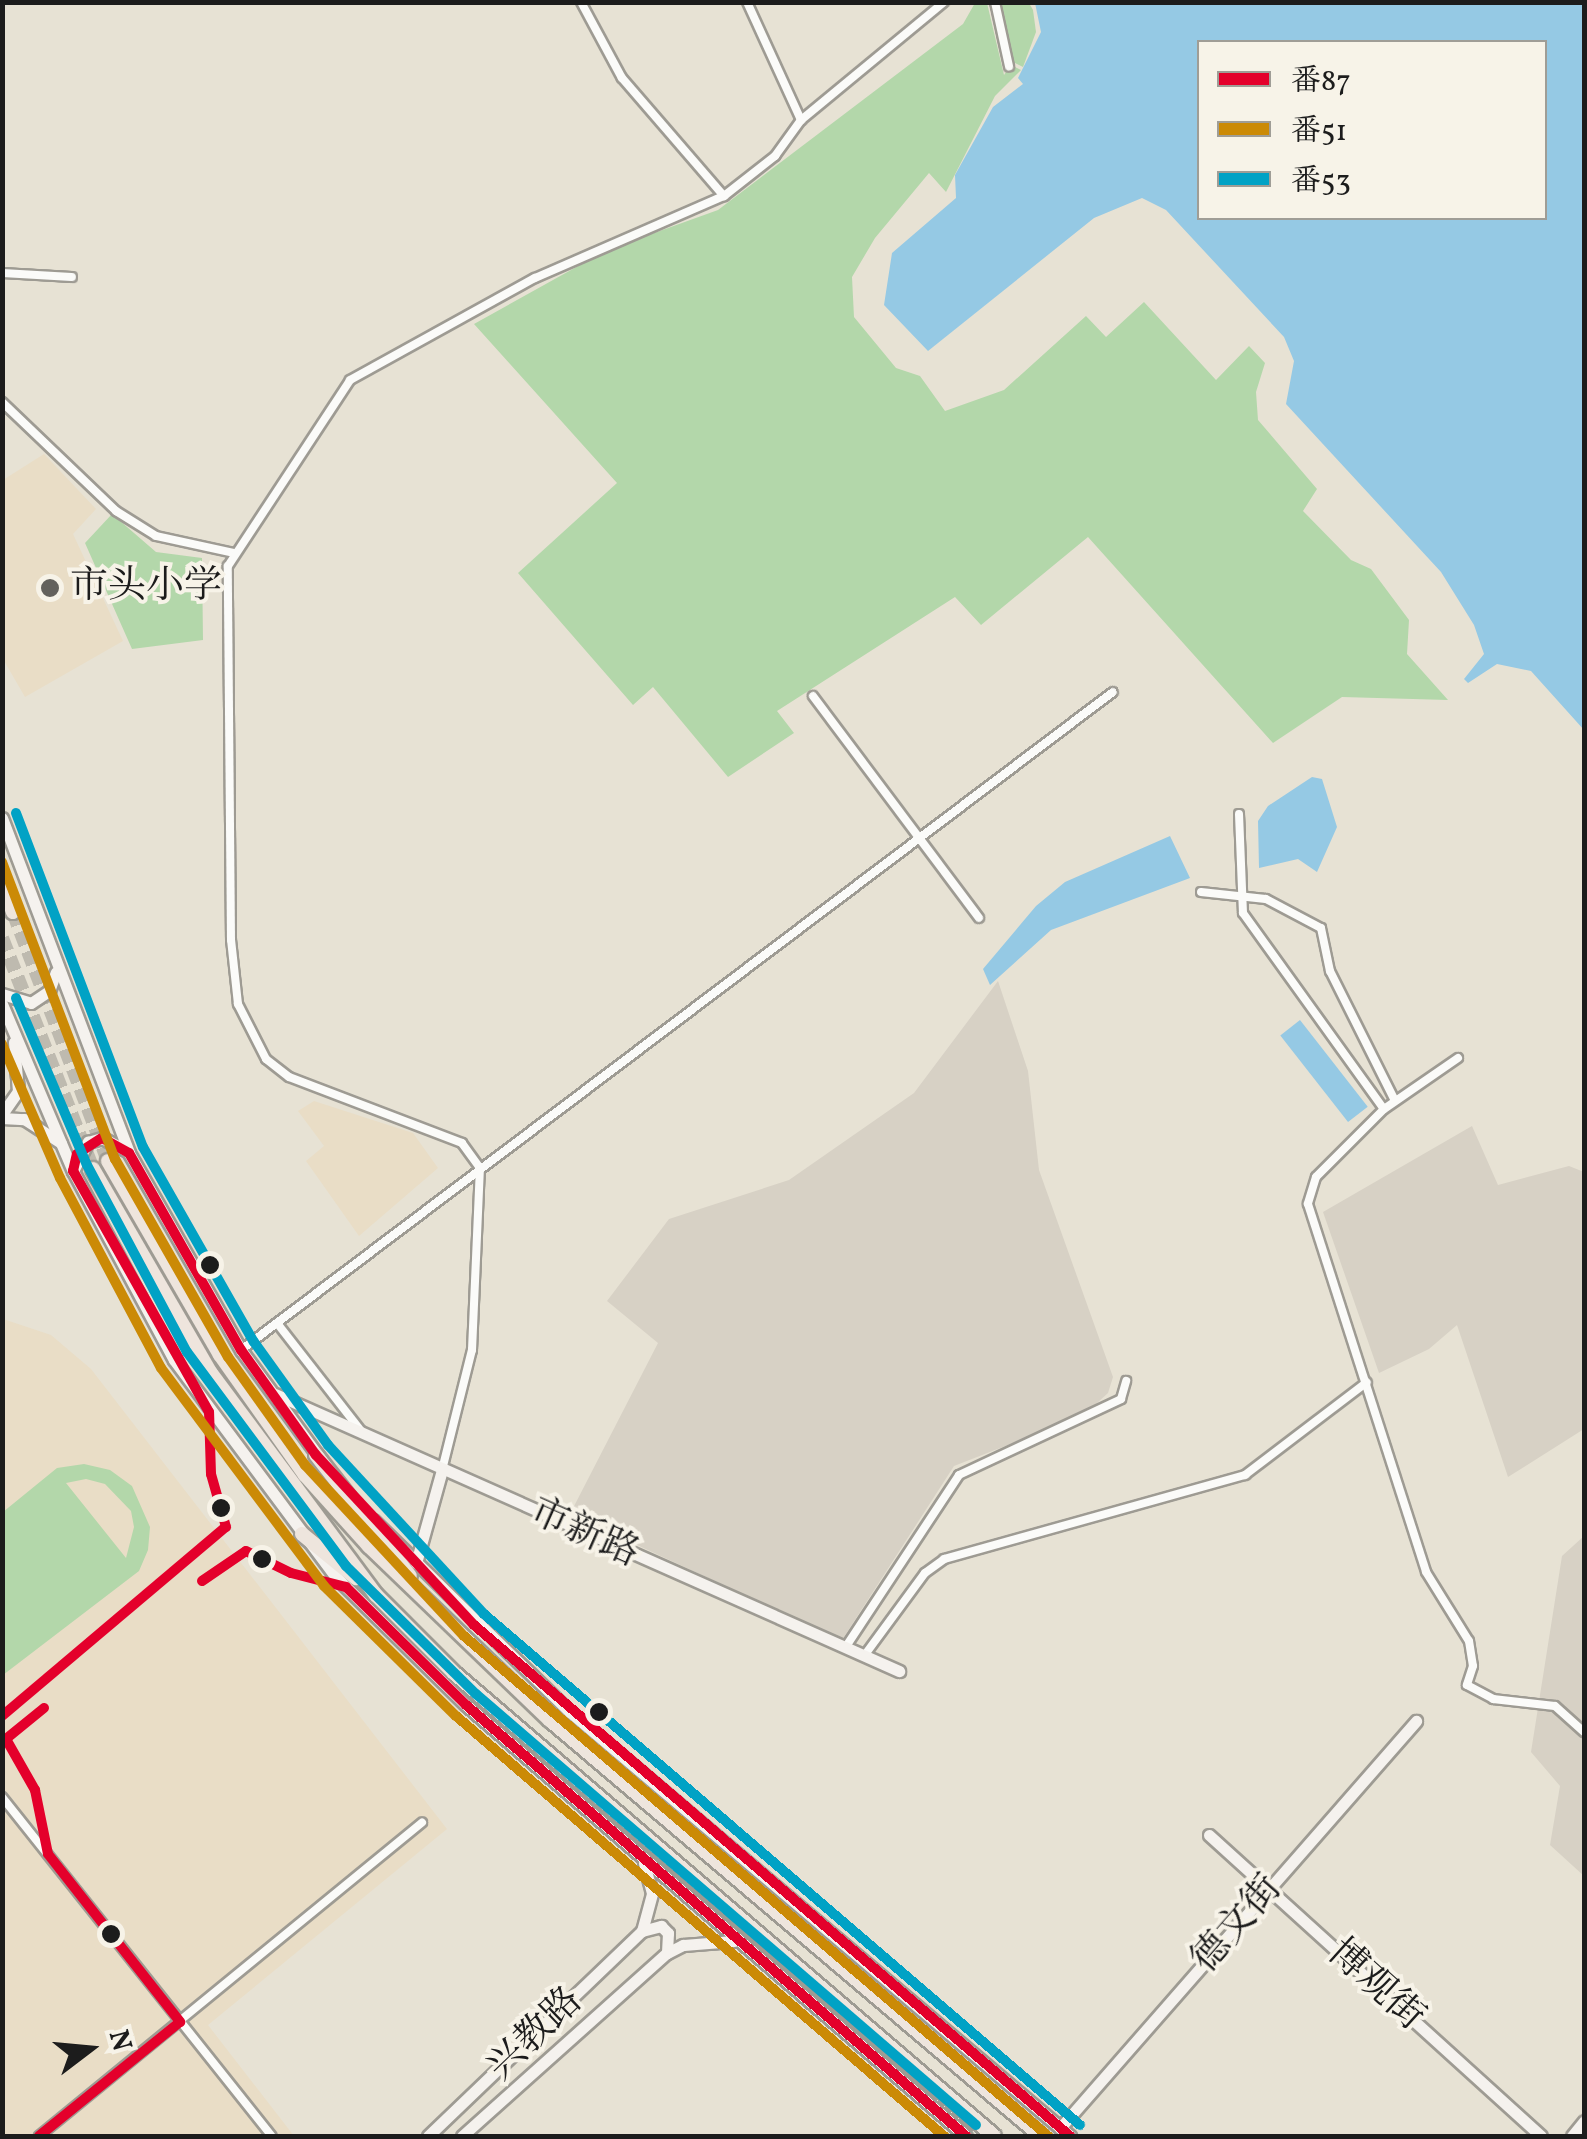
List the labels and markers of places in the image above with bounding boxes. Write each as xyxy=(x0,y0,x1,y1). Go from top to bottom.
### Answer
place label: 市头小学 xyxy=(70,565,222,611)
marker: 市头小学 xyxy=(39,577,61,599)
unlabelled marker xyxy=(200,1255,220,1275)
unlabelled marker xyxy=(211,1498,231,1518)
unlabelled marker xyxy=(252,1549,272,1569)
unlabelled marker xyxy=(589,1702,609,1722)
unlabelled marker xyxy=(101,1924,121,1944)

